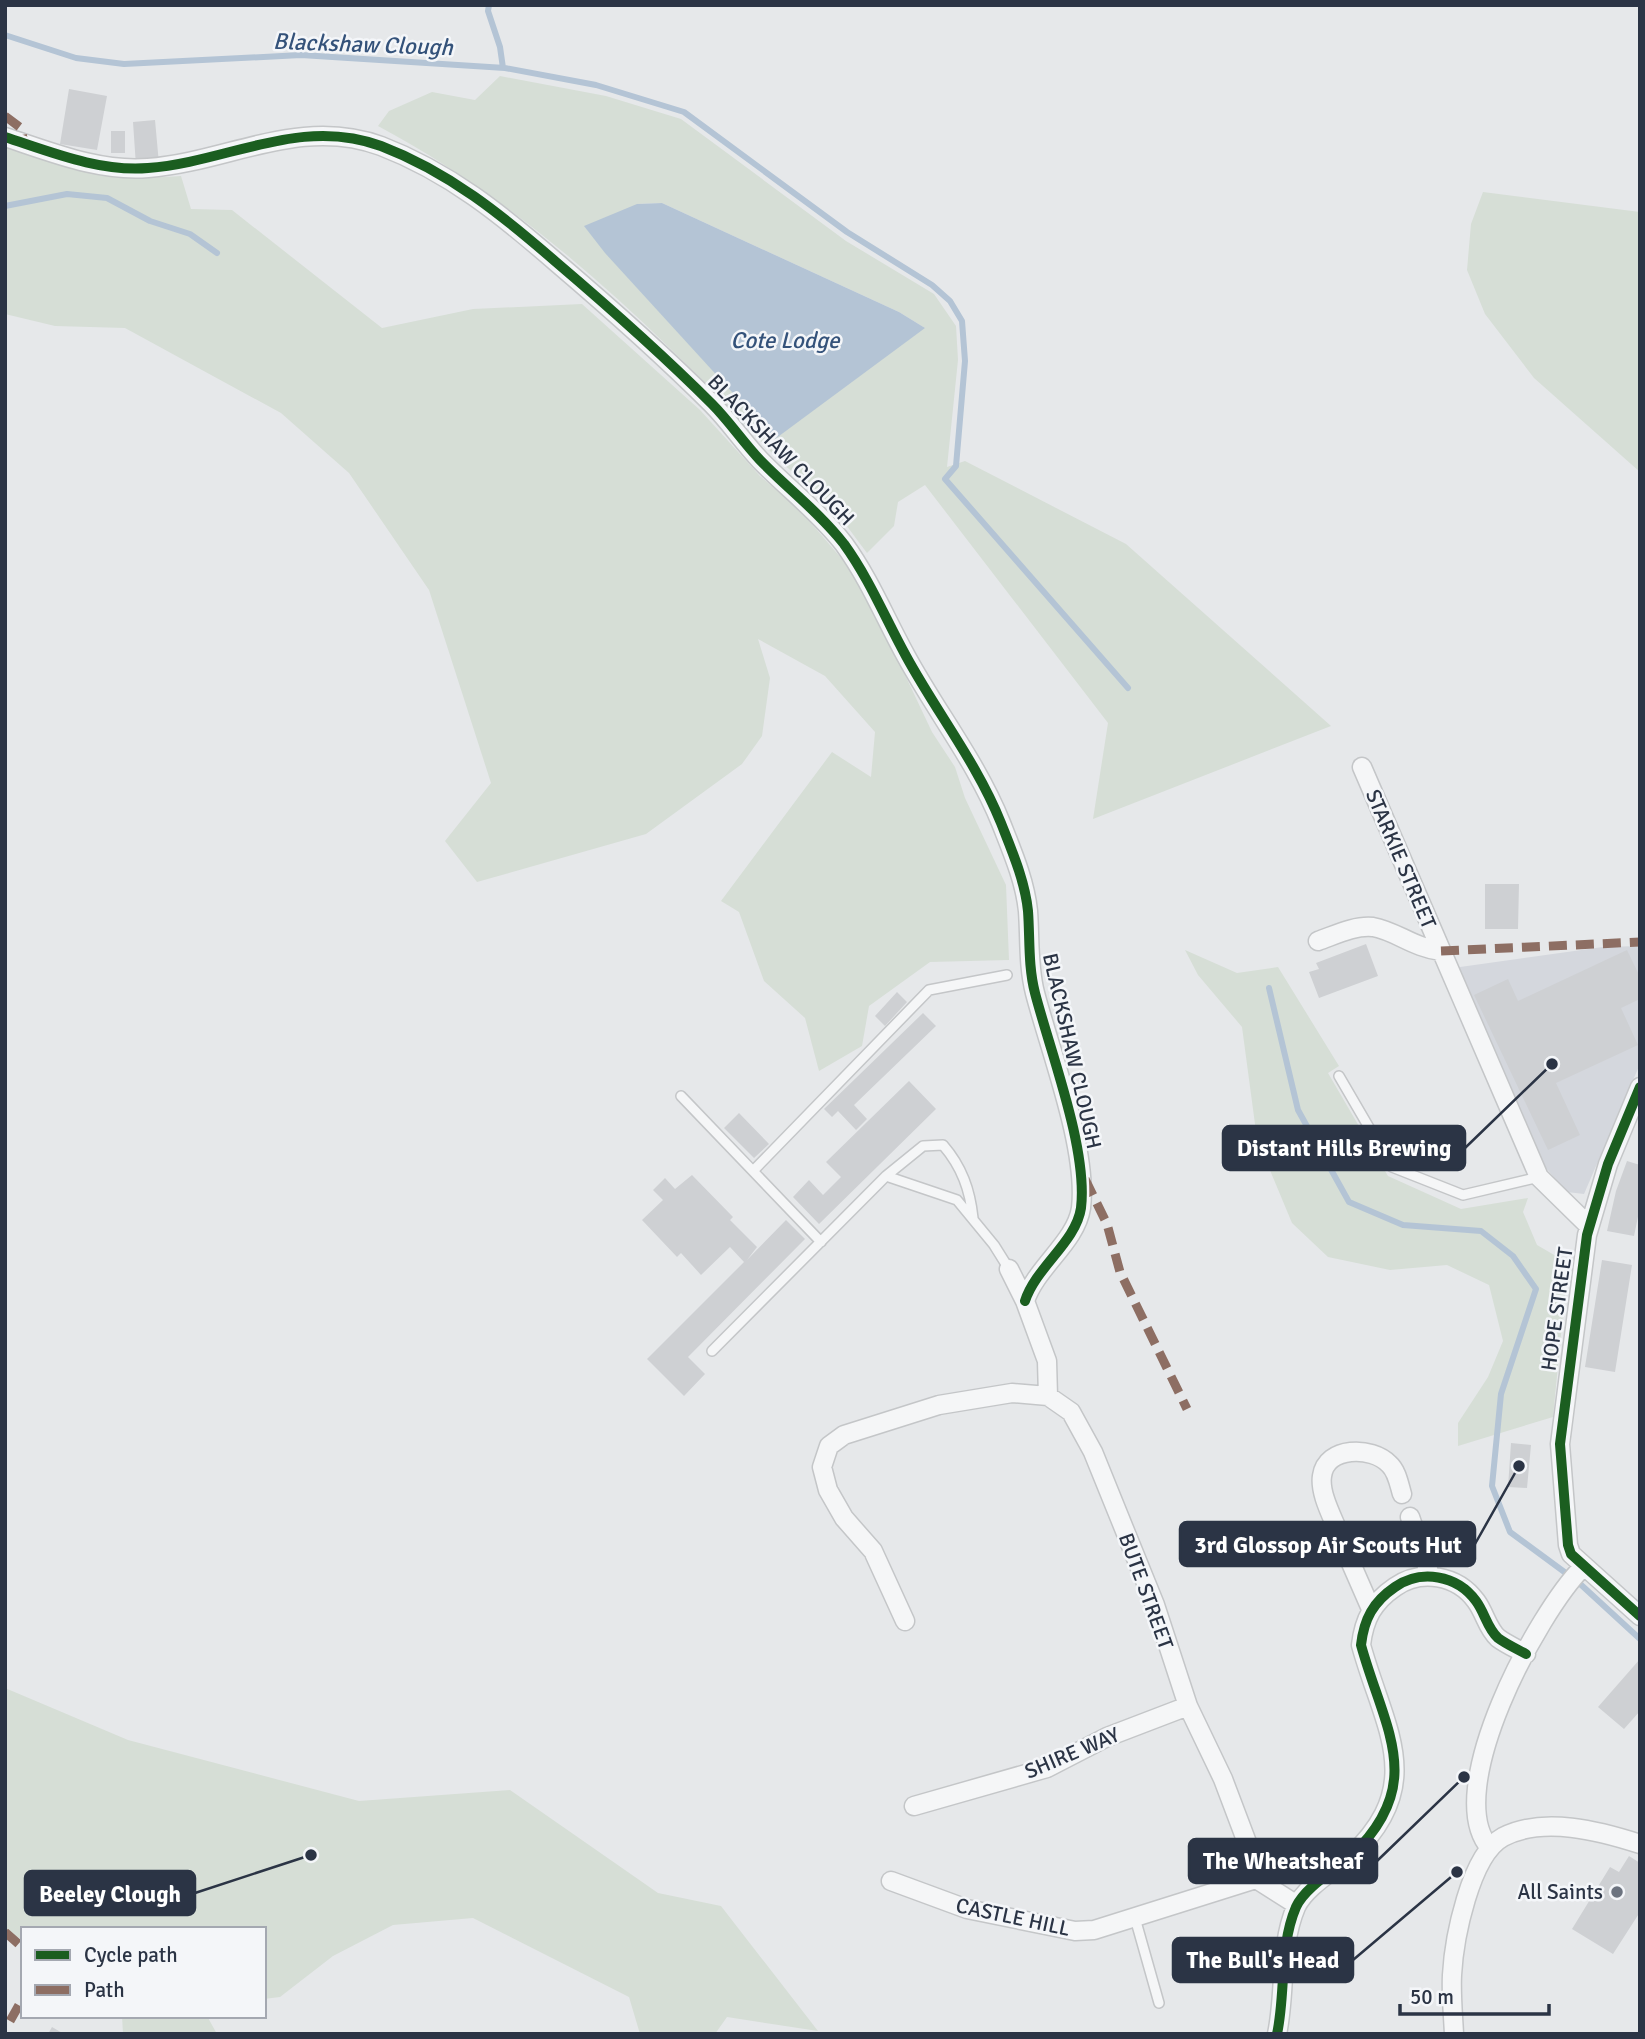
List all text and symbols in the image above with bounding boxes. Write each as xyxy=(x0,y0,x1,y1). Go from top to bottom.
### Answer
water label: Blackshaw Clough xyxy=(273,27,455,62)
water label: Cote Lodge xyxy=(730,326,841,355)
street label: BLACKSHAW CLOUGH xyxy=(702,369,860,531)
street label: STARKIE STREET xyxy=(1360,785,1442,933)
street label: BLACKSHAW CLOUGH xyxy=(1037,951,1107,1151)
callout: Distant Hills Brewing xyxy=(1223,1126,1465,1170)
text: Distant Hills Brewing xyxy=(1237,1134,1451,1163)
street label: HOPE STREET xyxy=(1535,1245,1579,1372)
callout: 3rd Glossop Air Scouts Hut xyxy=(1180,1522,1475,1566)
street label: BUTE STREET xyxy=(1113,1529,1179,1653)
text: 3rd Glossop Air Scouts Hut xyxy=(1194,1531,1462,1560)
street label: SHIRE WAY xyxy=(1021,1721,1124,1785)
callout: The Wheatsheaf xyxy=(1189,1839,1377,1883)
text: The Wheatsheaf xyxy=(1203,1847,1365,1876)
callout: Beeley Clough xyxy=(25,1871,195,1915)
place label: All Saints xyxy=(1518,1879,1603,1905)
text: Beeley Clough xyxy=(39,1880,181,1909)
marker: All Saints xyxy=(1609,1884,1625,1900)
street label: CASTLE HILL xyxy=(954,1892,1073,1942)
legend xyxy=(21,1927,266,2018)
callout: The Bull's Head xyxy=(1173,1938,1353,1982)
text: Cycle path xyxy=(84,1942,178,1968)
text: The Bull's Head xyxy=(1187,1946,1339,1975)
scale bar xyxy=(1400,1972,1549,2016)
text: Path xyxy=(84,1977,125,2003)
text: 50 m xyxy=(1410,1984,1454,2010)

